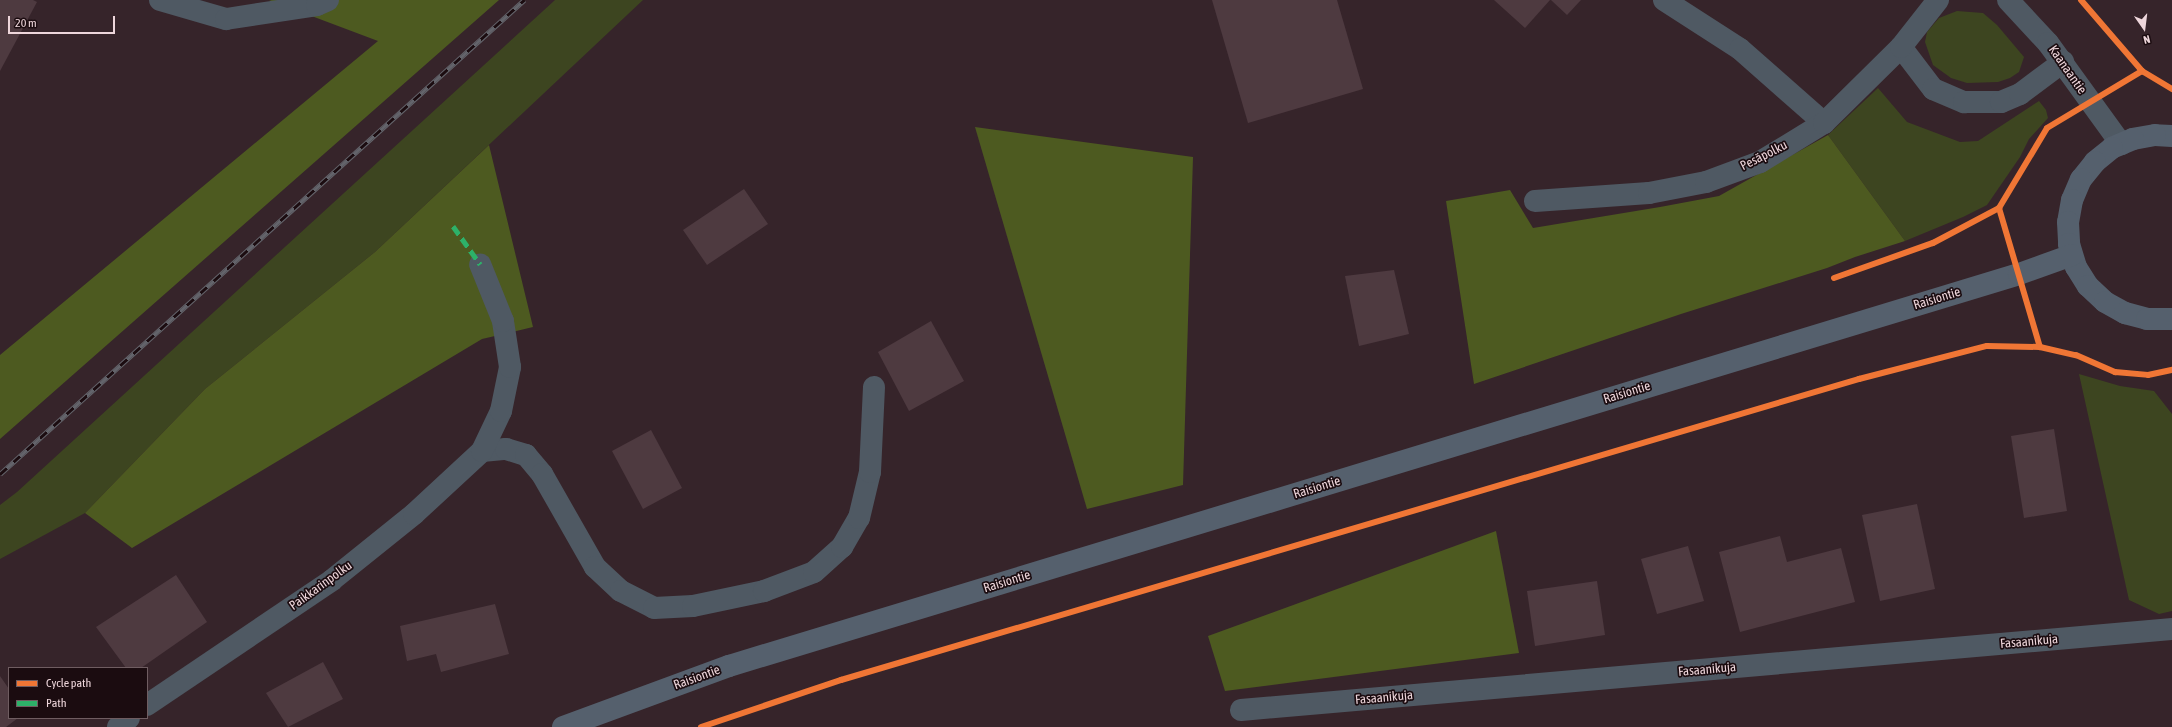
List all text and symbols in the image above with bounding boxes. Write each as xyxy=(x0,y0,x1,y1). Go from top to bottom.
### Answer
scale bar xyxy=(10,8,117,34)
north arrow xyxy=(2124,8,2164,48)
text: 20 m xyxy=(15,16,37,30)
text: N xyxy=(2142,33,2152,46)
street label: Kaanaantie xyxy=(2045,43,2089,97)
street label: Pesäpolku xyxy=(1738,138,1790,174)
street label: Raisiontie xyxy=(1912,284,1962,314)
street label: Raisiontie xyxy=(1602,378,1652,408)
street label: Raisiontie xyxy=(1292,473,1342,503)
street label: Paikkarinpolku xyxy=(287,558,355,614)
street label: Raisiontie xyxy=(982,567,1032,597)
street label: Fasaanikuja xyxy=(1999,632,2059,652)
street label: Fasaanikuja xyxy=(1677,660,1737,680)
street label: Raisiontie xyxy=(672,662,722,694)
legend xyxy=(8,667,148,719)
text: Cycle path xyxy=(46,676,91,690)
street label: Fasaanikuja xyxy=(1354,688,1414,708)
text: Path xyxy=(46,696,67,710)

